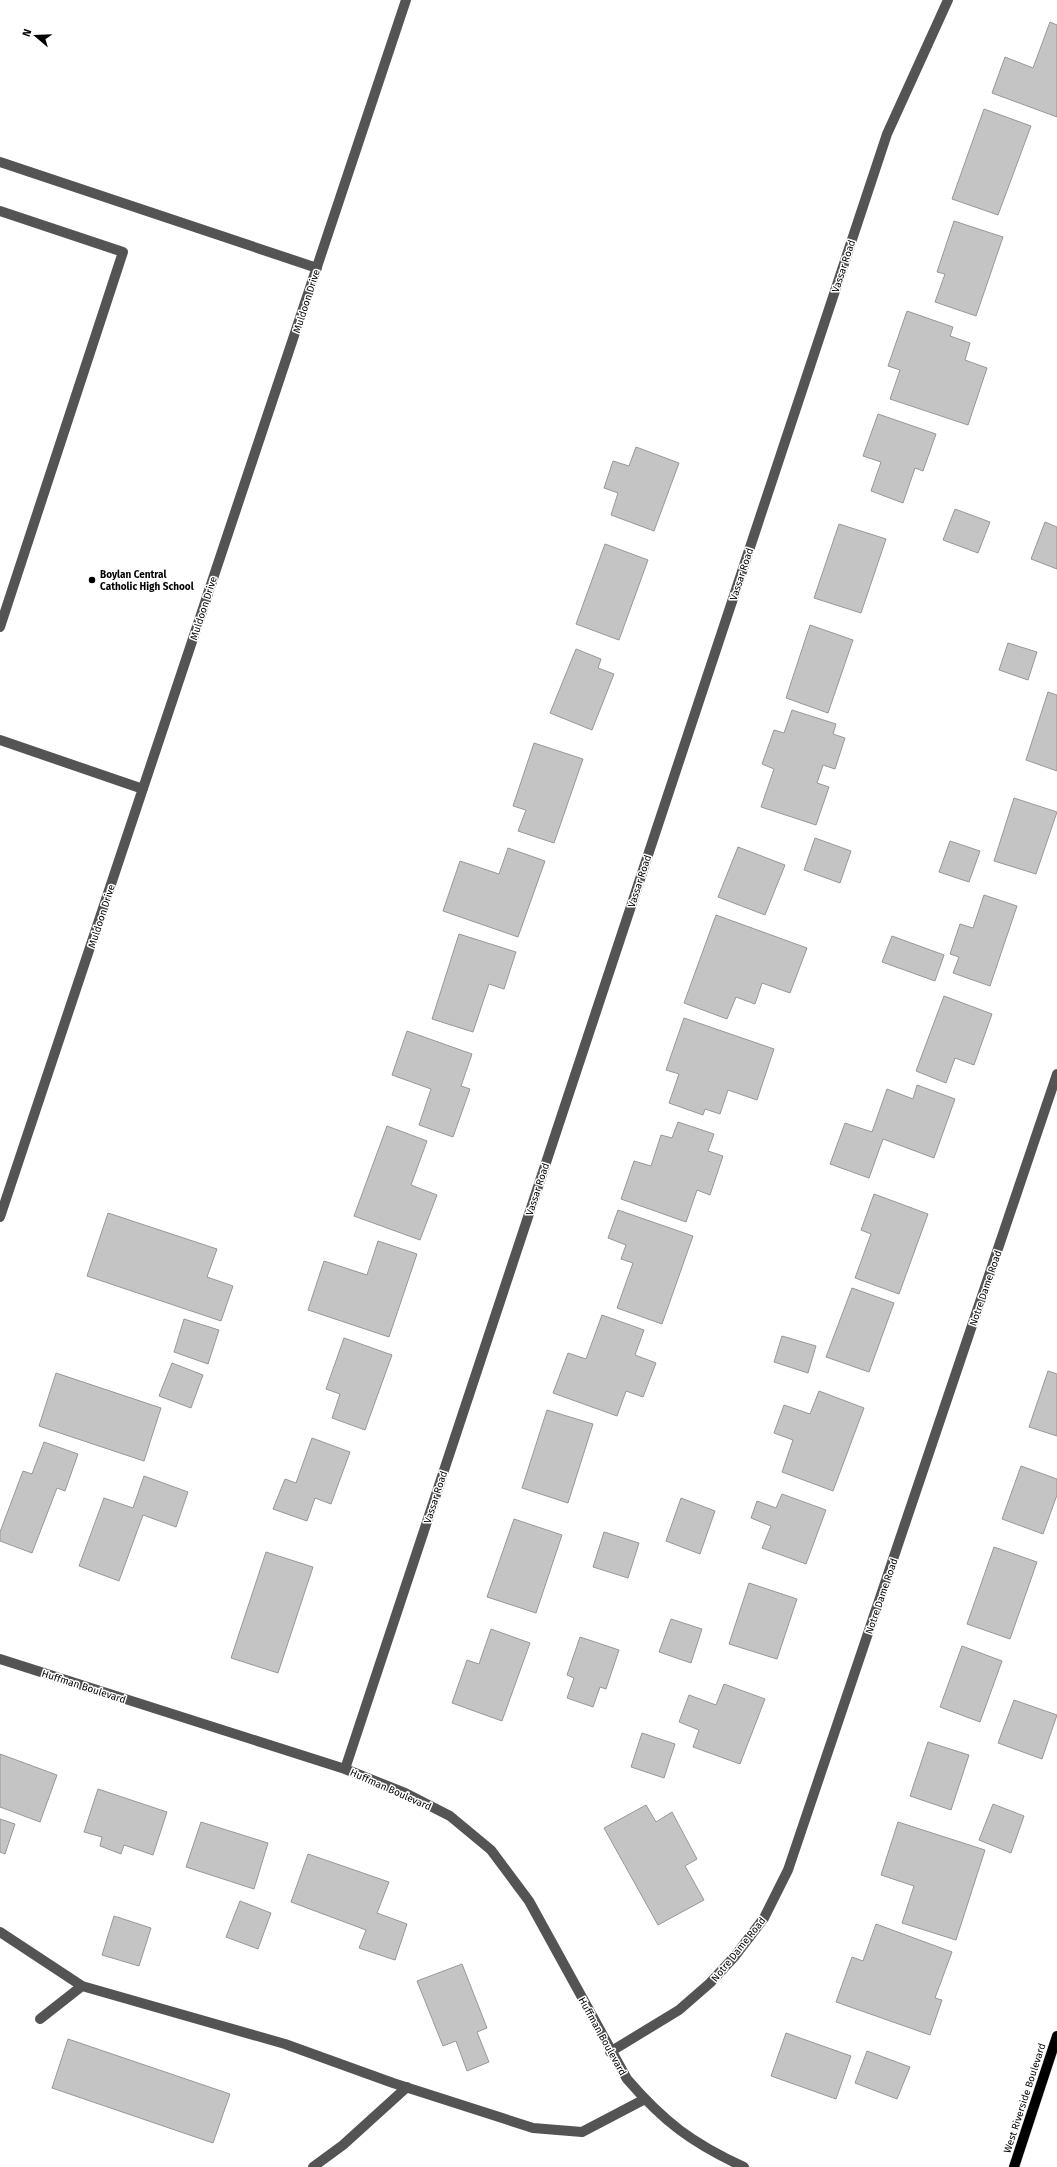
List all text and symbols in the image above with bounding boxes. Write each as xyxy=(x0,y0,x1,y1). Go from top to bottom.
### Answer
north arrow xyxy=(16,16,56,56)
text: N xyxy=(20,27,34,38)
street label: Vassar Road xyxy=(830,238,858,294)
street label: Muldoon Drive xyxy=(291,268,323,335)
street label: Vassar Road xyxy=(728,546,756,602)
place label: Boylan Central Catholic High School xyxy=(100,569,194,593)
marker: Boylan Central Catholic High School xyxy=(87,575,97,585)
street label: Muldoon Drive xyxy=(188,575,220,642)
street label: Vassar Road xyxy=(626,853,654,909)
street label: Muldoon Drive xyxy=(86,883,118,950)
street label: Vassar Road xyxy=(524,1161,552,1217)
street label: Notre Dame Road xyxy=(967,1249,1005,1328)
street label: Vassar Road xyxy=(422,1469,450,1525)
street label: Notre Dame Road xyxy=(863,1557,901,1636)
street label: Huffman Boulevard xyxy=(40,1668,127,1706)
street label: Huffman Boulevard xyxy=(348,1767,433,1813)
street label: Notre Dame Road xyxy=(709,1915,768,1984)
street label: Huffman Boulevard xyxy=(576,1995,629,2078)
street label: West Riverside Boulevard xyxy=(1002,2042,1048,2155)

